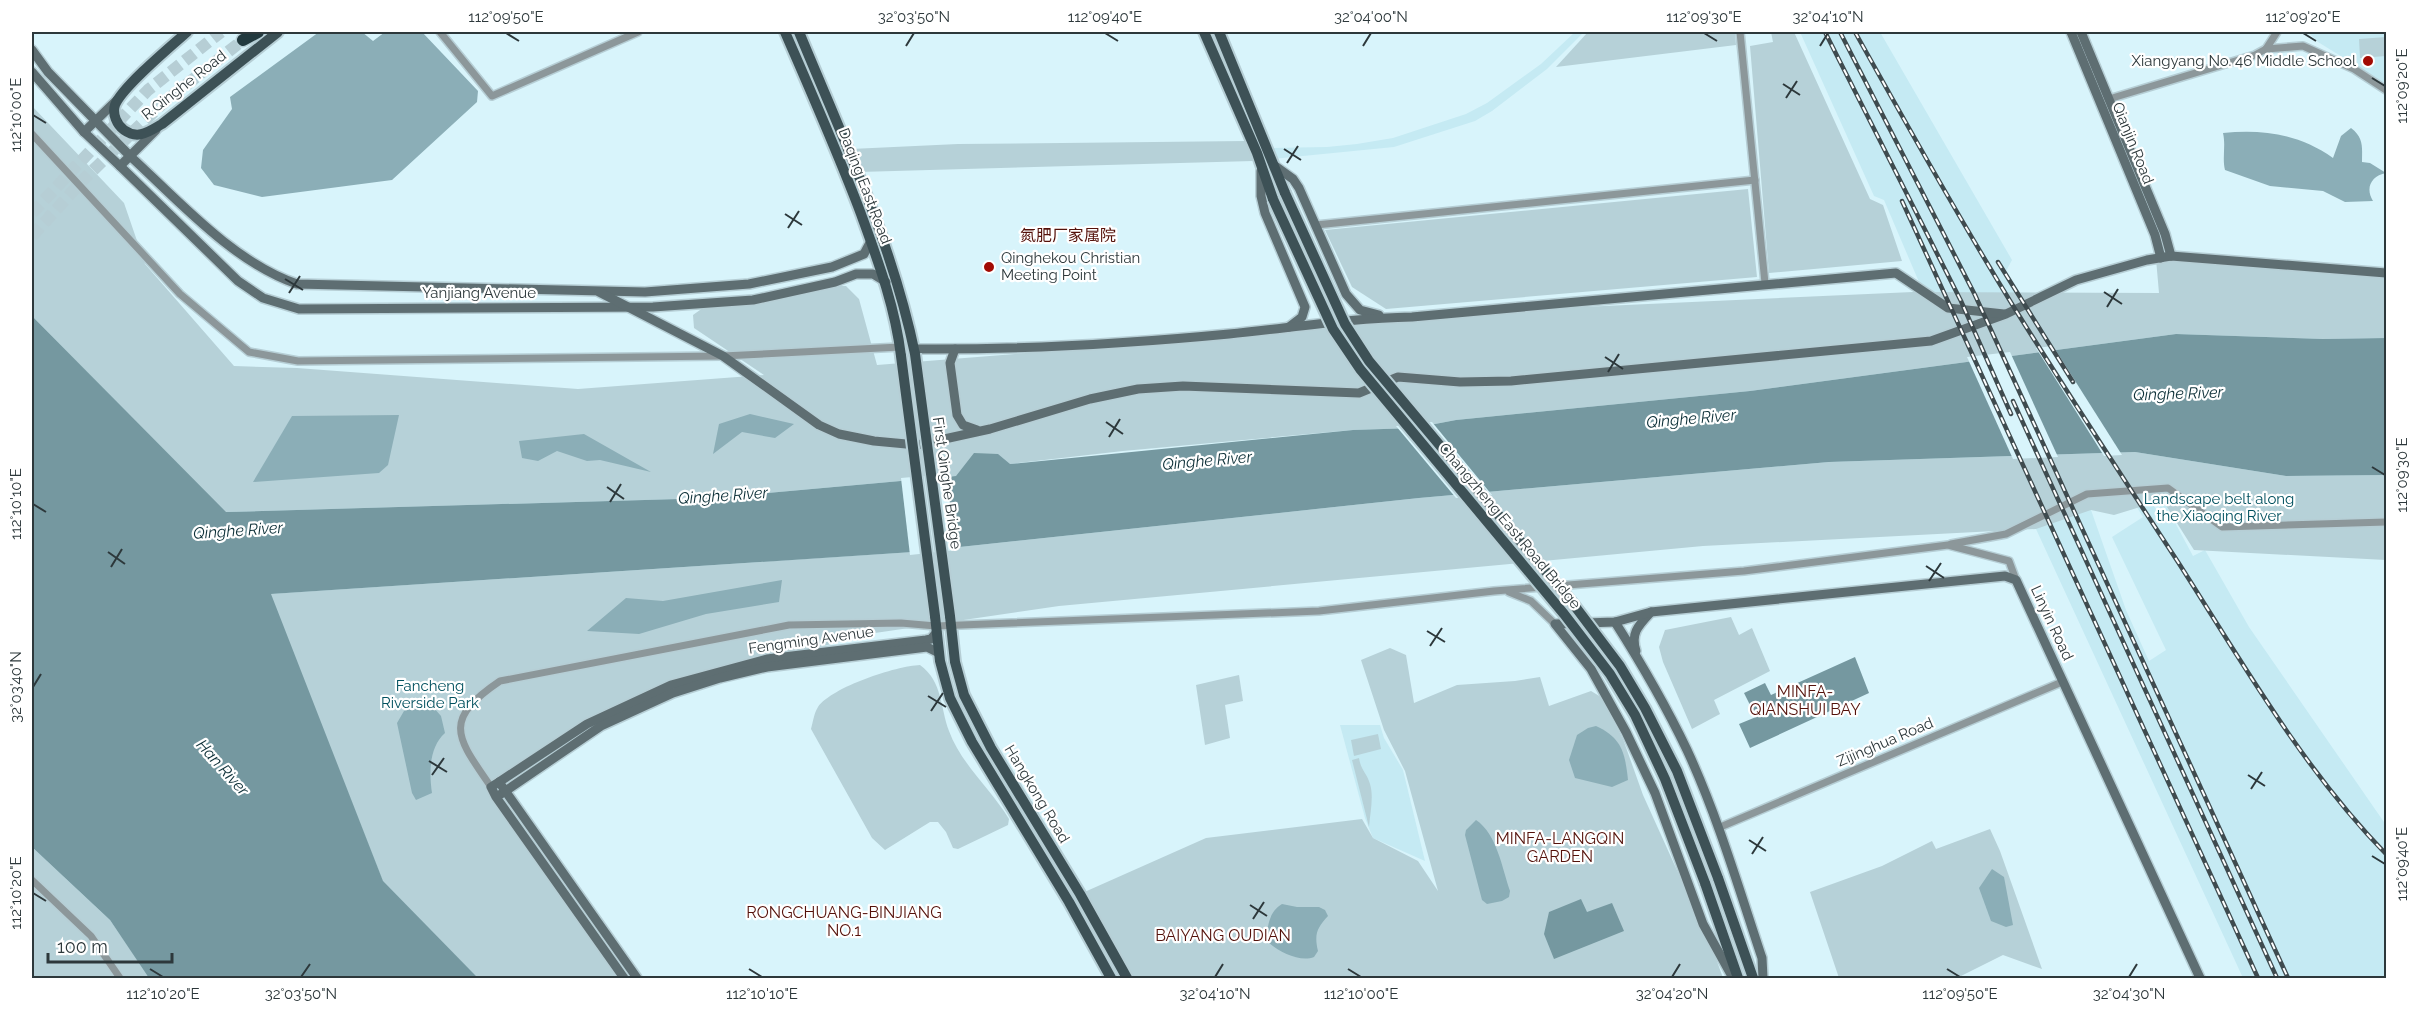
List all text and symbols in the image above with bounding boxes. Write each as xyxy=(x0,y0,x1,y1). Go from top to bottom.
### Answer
text: 112°09'50"E xyxy=(468,8,544,26)
text: 32°03'50"N xyxy=(878,8,950,26)
text: 112°09'40"E xyxy=(1068,8,1142,26)
text: 32°04'00"N xyxy=(1334,8,1408,26)
text: 112°09'30"E xyxy=(1666,8,1742,26)
text: 32°04'10"N xyxy=(1792,8,1864,26)
text: 112°09'20"E xyxy=(2265,8,2341,26)
street label: R.Qinghe Road xyxy=(138,46,230,124)
text: 112°09'20"E xyxy=(2393,48,2411,124)
place label: Xiangyang No. 46 Middle School xyxy=(2132,52,2357,70)
marker: Xiangyang No. 46 Middle School xyxy=(2361,54,2375,68)
text: 112°10'00"E xyxy=(7,78,25,152)
street label: Qianjin Road xyxy=(2108,99,2158,187)
street label: Daqing East Road xyxy=(835,126,895,246)
district label: 氮肥厂家属院 xyxy=(1020,226,1116,245)
place label: Qinghekou Christian Meeting Point xyxy=(1001,249,1140,284)
marker: Qinghekou Christian Meeting Point xyxy=(982,260,996,274)
street label: Yanjiang Avenue xyxy=(422,284,536,302)
water label: Qinghe River xyxy=(2133,382,2224,405)
water label: Qinghe River xyxy=(1645,405,1737,432)
street label: First Qinghe Bridge xyxy=(929,416,965,550)
text: 112°09'30"E xyxy=(2393,437,2411,513)
street label: Changzheng East Road Bridge xyxy=(1435,439,1585,613)
water label: Qinghe River xyxy=(1161,447,1253,474)
text: 112°10'10"E xyxy=(7,468,25,540)
water label: Qinghe River xyxy=(677,483,769,508)
park label: Landscape belt along the Xiaoqing River xyxy=(2144,490,2294,525)
water label: Qinghe River xyxy=(192,518,284,543)
street label: Linyin Road xyxy=(2027,583,2077,663)
street label: Fengming Avenue xyxy=(747,622,875,658)
text: 32°03'40"N xyxy=(7,651,25,723)
park label: Fancheng Riverside Park xyxy=(381,677,479,712)
district label: MINFA- QIANSHUI BAY xyxy=(1749,682,1861,719)
street label: Zijinghua Road xyxy=(1834,714,1936,770)
water label: Han River xyxy=(193,735,253,800)
street label: Hangkong Road xyxy=(1001,742,1073,846)
text: 112°09'40"E xyxy=(2393,827,2411,901)
district label: MINFA-LANGQIN GARDEN xyxy=(1496,829,1624,866)
text: 112°10'20"E xyxy=(7,856,25,930)
district label: RONGCHUANG-BINJIANG NO.1 xyxy=(746,903,942,940)
scale bar xyxy=(48,926,172,964)
district label: BAIYANG OUDIAN xyxy=(1155,926,1291,945)
text: 100 m xyxy=(57,936,108,957)
text: 112°10'20"E xyxy=(126,985,200,1003)
text: 32°03'50"N xyxy=(265,985,337,1003)
text: 112°10'10"E xyxy=(726,985,798,1003)
text: 32°04'10"N xyxy=(1179,985,1251,1003)
text: 112°10'00"E xyxy=(1324,985,1398,1003)
text: 32°04'20"N xyxy=(1636,985,1708,1003)
text: 112°09'50"E xyxy=(1922,985,1998,1003)
text: 32°04'30"N xyxy=(2093,985,2165,1003)

